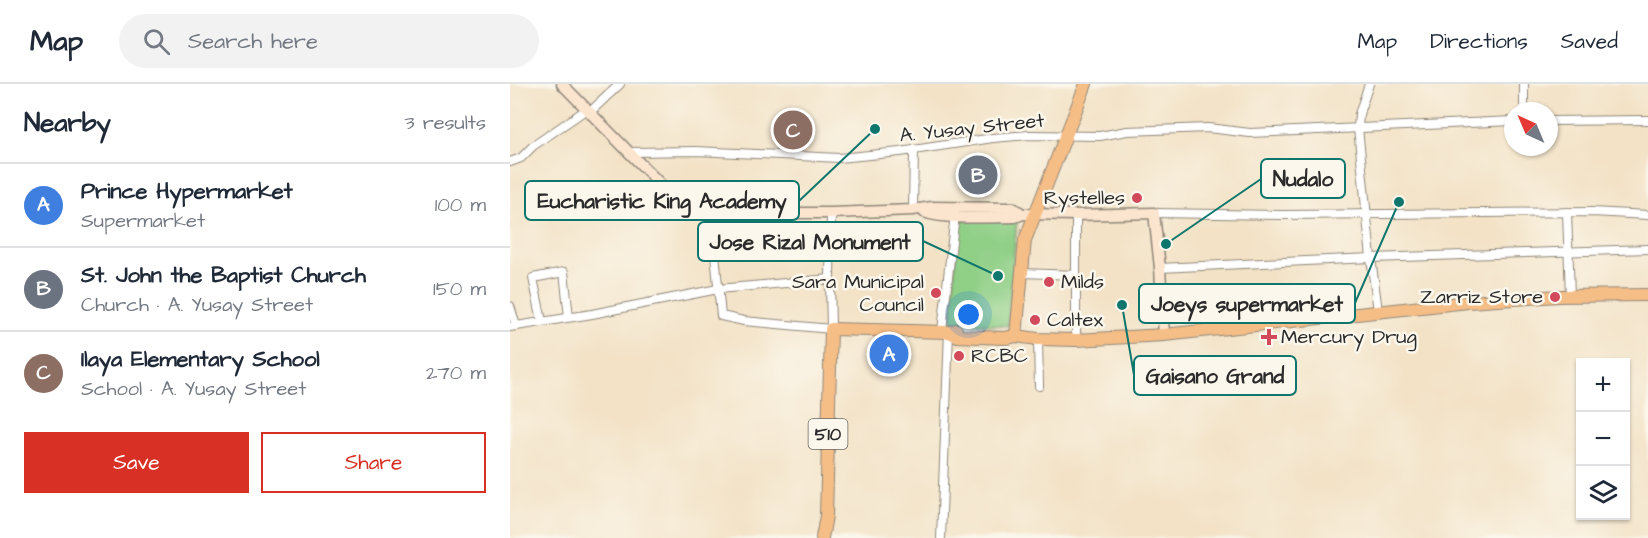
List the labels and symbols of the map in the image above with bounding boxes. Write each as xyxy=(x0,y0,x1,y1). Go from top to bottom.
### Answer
north arrow xyxy=(1504,102,1558,156)
street label: A. Yusay Street xyxy=(898,106,1046,151)
pin: C xyxy=(774,108,812,152)
pin: B xyxy=(958,152,998,197)
callout: Nudalo xyxy=(1261,159,1345,198)
text: Nudalo xyxy=(1273,165,1333,194)
callout: Eucharistic King Academy xyxy=(525,181,799,220)
place label: Rystelles xyxy=(1044,184,1125,213)
text: Eucharistic King Academy xyxy=(537,187,787,219)
marker: Rystelles xyxy=(1130,191,1144,205)
callout: Jose Rizal Monument xyxy=(698,222,923,261)
text: Jose Rizal Monument xyxy=(708,228,911,257)
place label: Sara Municipal Council xyxy=(792,268,924,319)
place label: Milds xyxy=(1061,268,1104,296)
marker: Milds xyxy=(1042,275,1056,289)
place label: Zarriz Store xyxy=(1420,283,1543,311)
callout: Joeys supermarket xyxy=(1139,284,1355,323)
marker: Sara Municipal Council xyxy=(929,286,943,300)
text: Joeys supermarket xyxy=(1150,290,1343,322)
marker: Zarriz Store xyxy=(1548,290,1562,304)
your location xyxy=(954,300,983,329)
place label: Caltex xyxy=(1047,306,1103,334)
marker: Caltex xyxy=(1028,313,1042,327)
place label: Mercury Drug xyxy=(1281,323,1417,352)
marker: Mercury Drug xyxy=(1262,330,1276,344)
pin: A xyxy=(870,332,908,376)
place label: RCBC xyxy=(971,342,1028,370)
marker: RCBC xyxy=(952,349,966,363)
callout: Gaisano Grand xyxy=(1134,356,1296,395)
text: Gaisano Grand xyxy=(1146,362,1284,391)
road number: 510 xyxy=(808,419,848,449)

